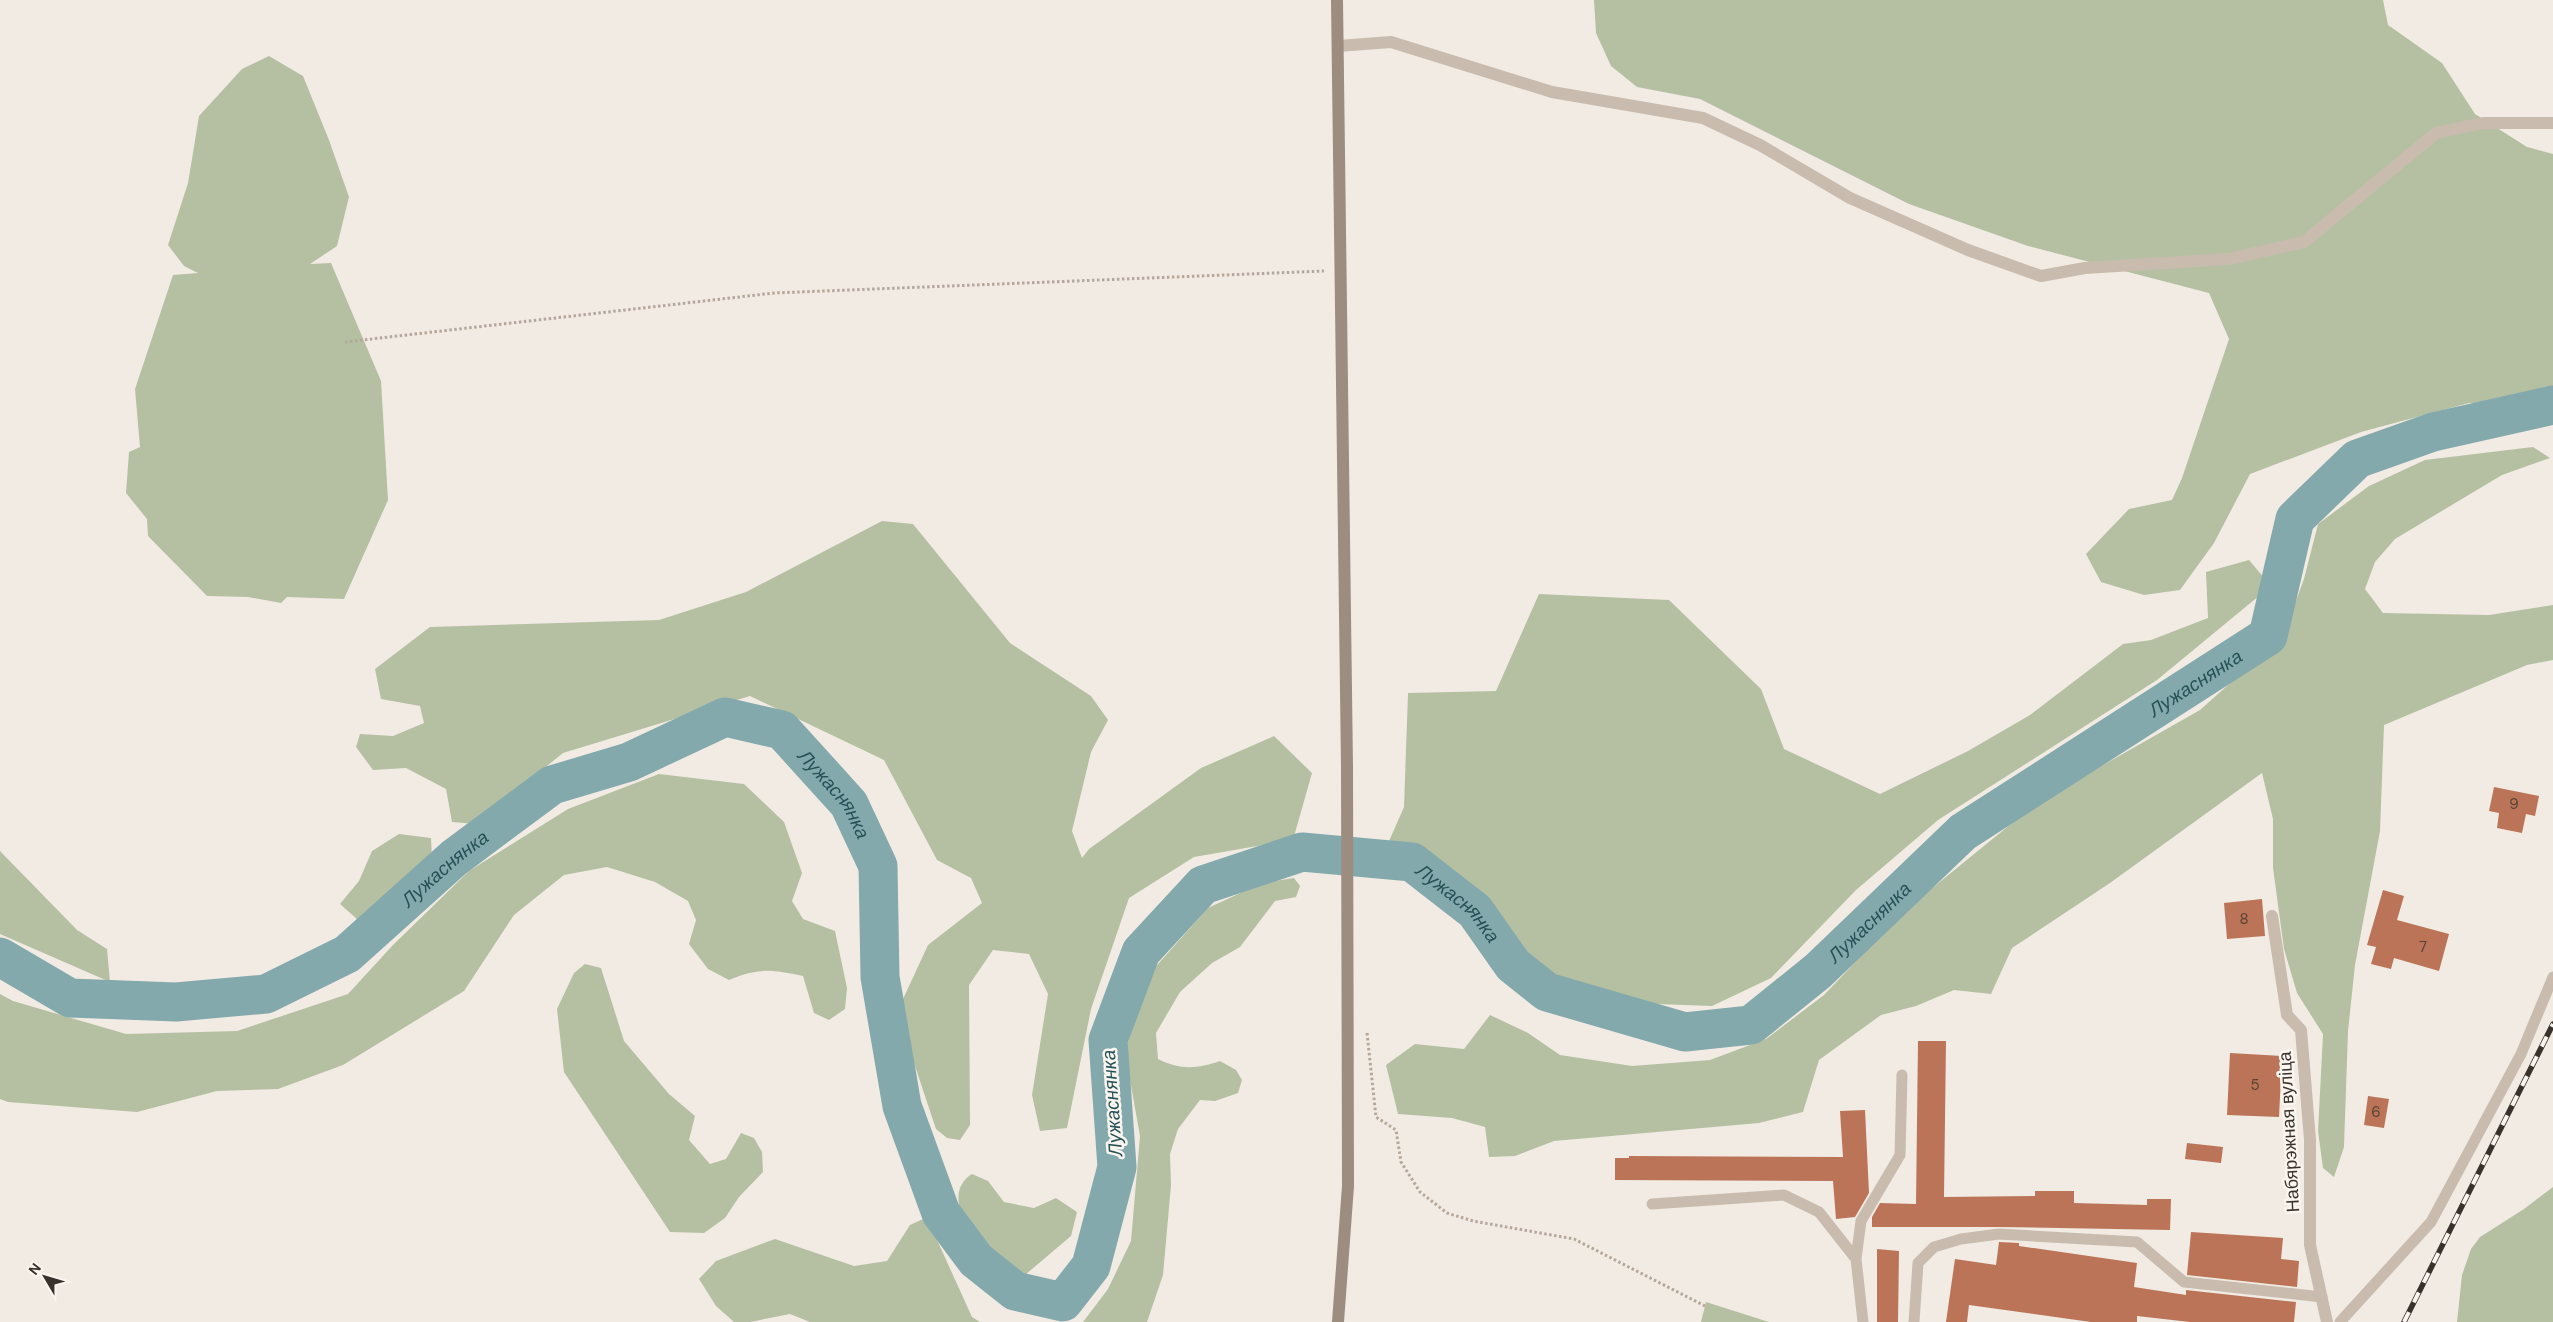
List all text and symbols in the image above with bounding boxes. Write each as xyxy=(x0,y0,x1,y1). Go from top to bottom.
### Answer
water label: Лужаснянка xyxy=(2142,643,2247,723)
water label: Лужаснянка xyxy=(792,742,876,843)
house number: 9 xyxy=(2509,794,2519,814)
water label: Лужаснянка xyxy=(394,824,493,913)
water label: Лужаснянка xyxy=(1410,856,1506,947)
water label: Лужаснянка xyxy=(1821,876,1916,969)
house number: 8 xyxy=(2239,909,2249,929)
house number: 7 xyxy=(2419,937,2427,957)
water label: Лужаснянка xyxy=(1096,1049,1128,1159)
street label: Набярэжная вуліца xyxy=(2273,1050,2305,1213)
house number: 5 xyxy=(2250,1075,2260,1095)
house number: 6 xyxy=(2371,1102,2381,1122)
north arrow xyxy=(20,1252,70,1302)
text: N xyxy=(25,1259,45,1279)

